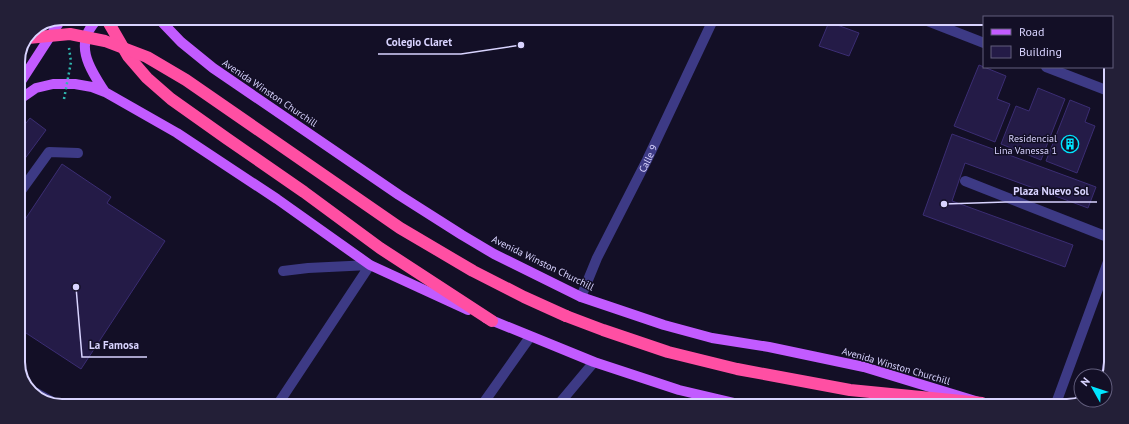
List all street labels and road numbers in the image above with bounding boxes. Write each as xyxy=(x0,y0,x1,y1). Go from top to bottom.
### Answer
street label: Avenida Winston Churchill xyxy=(220,56,320,130)
street label: Calle 9 xyxy=(635,142,660,174)
street label: Avenida Winston Churchill xyxy=(490,233,596,293)
street label: Avenida Winston Churchill xyxy=(840,344,952,388)

